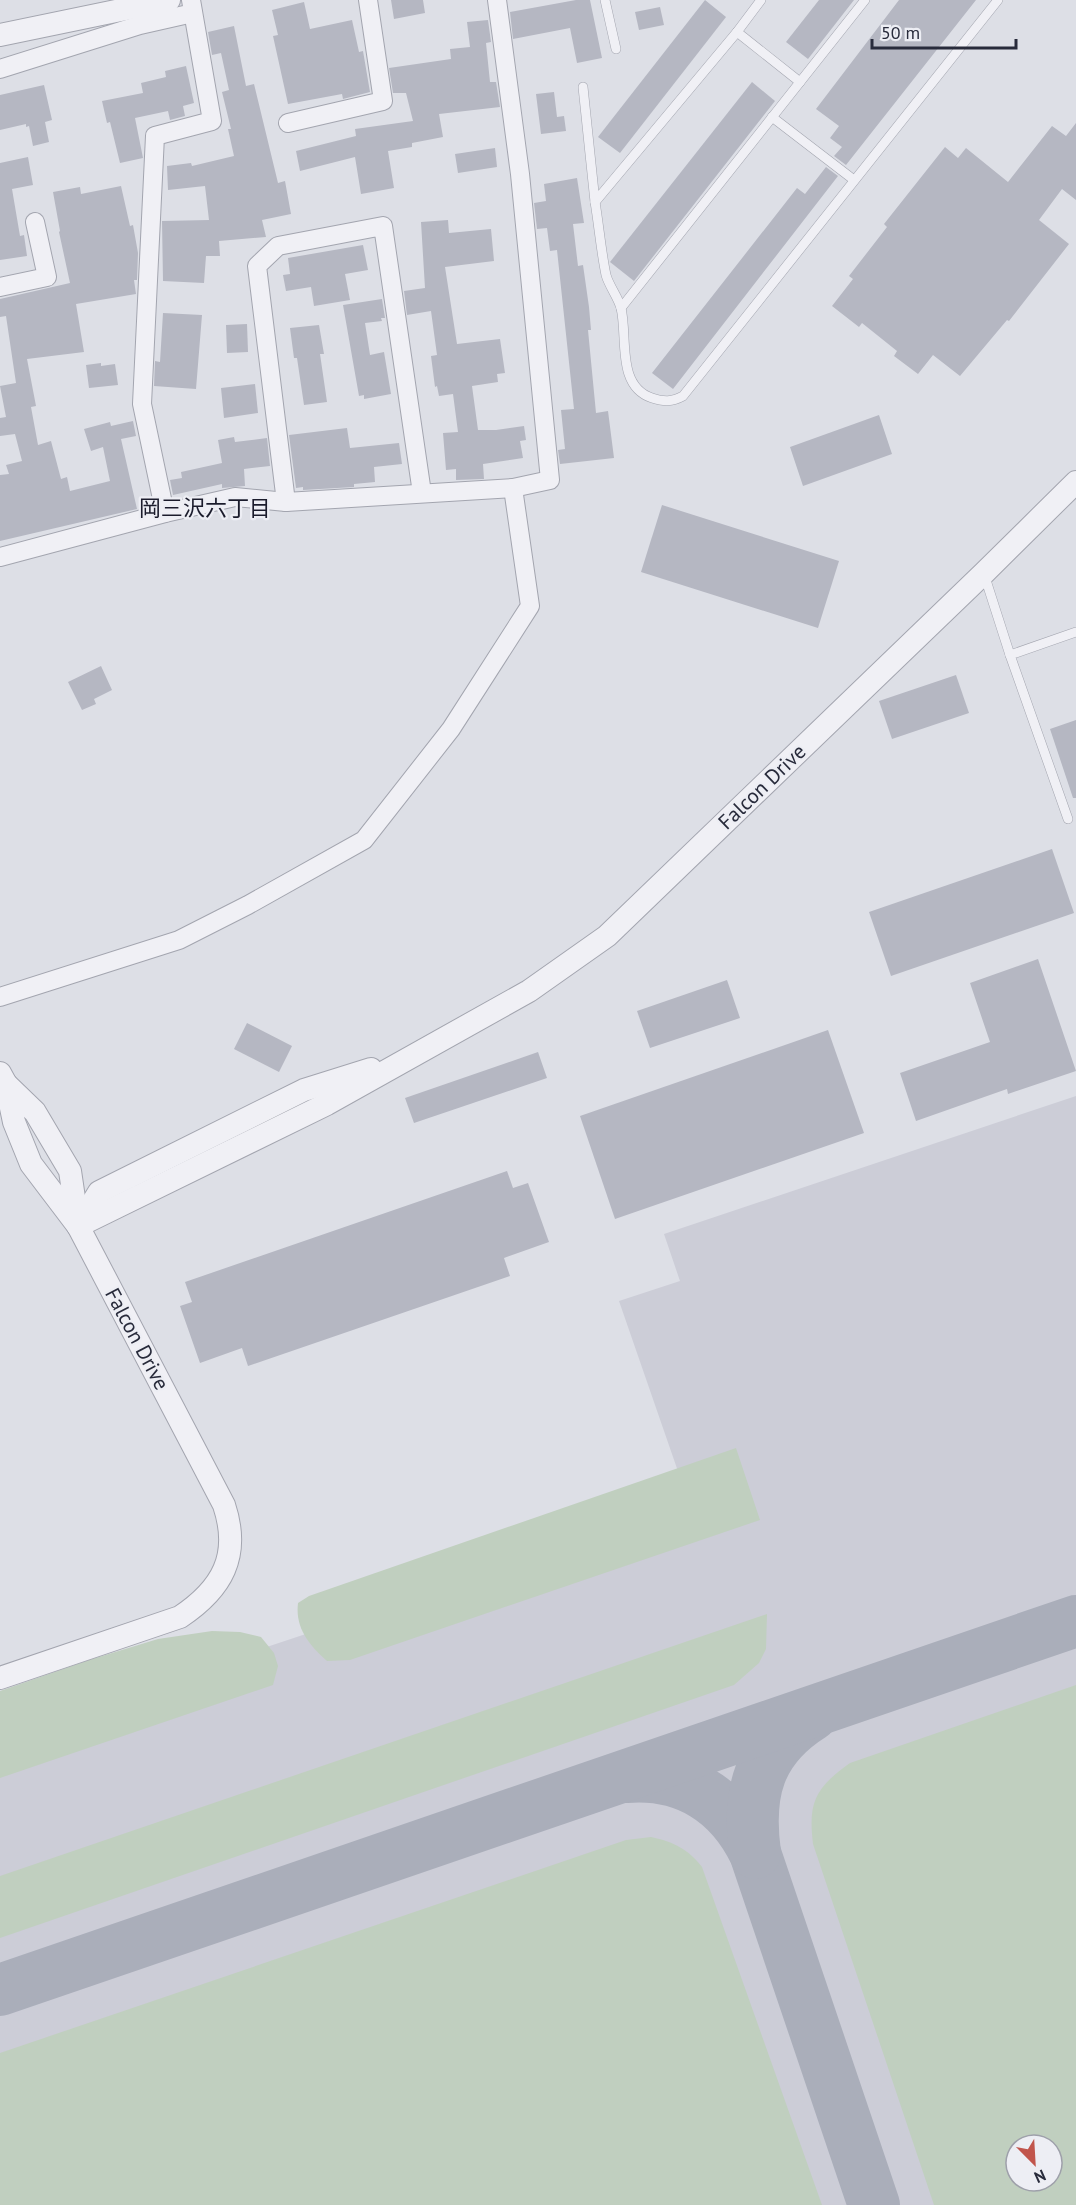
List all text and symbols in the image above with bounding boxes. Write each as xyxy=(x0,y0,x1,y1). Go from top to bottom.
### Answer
scale bar xyxy=(872,12,1016,50)
text: 50 m xyxy=(881,21,920,44)
district label: 岡三沢六丁目 xyxy=(139,494,271,522)
street label: Falcon Drive xyxy=(712,738,811,835)
street label: Falcon Drive xyxy=(99,1283,176,1394)
north arrow xyxy=(1004,2133,1064,2193)
text: N xyxy=(1031,2165,1049,2188)

